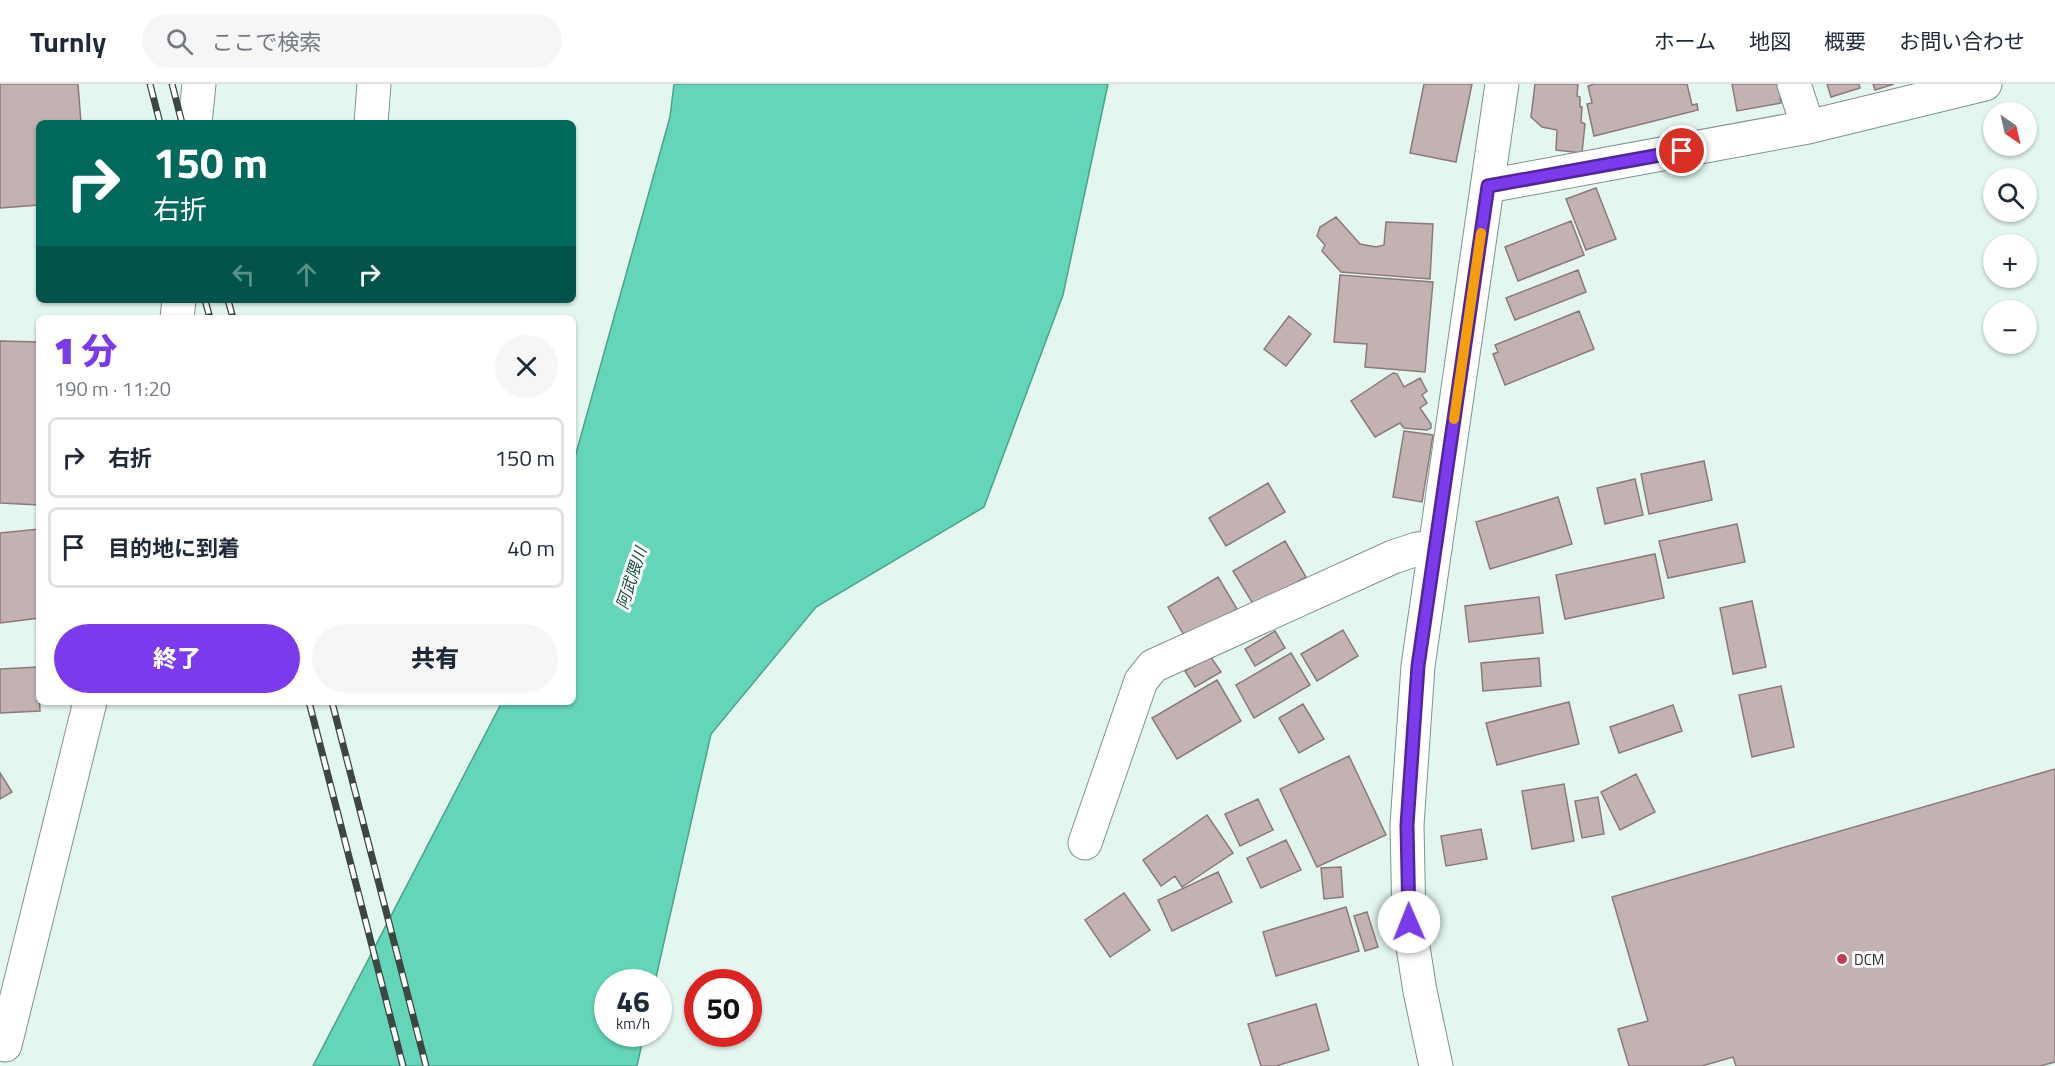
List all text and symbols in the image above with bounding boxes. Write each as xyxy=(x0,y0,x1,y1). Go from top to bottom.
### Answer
search box xyxy=(142,14,562,68)
text: Turnly xyxy=(30,20,106,63)
icon: search xyxy=(163,25,196,58)
text: ここで検索 xyxy=(211,25,321,59)
text: ホーム xyxy=(1654,25,1716,57)
text: 地図 xyxy=(1749,25,1791,57)
text: 概要 xyxy=(1824,25,1866,57)
text: お問い合わせ xyxy=(1899,25,2025,57)
north arrow xyxy=(1983,102,2037,156)
map controls xyxy=(1983,102,2037,354)
pin xyxy=(1656,125,1707,176)
text: 150 m xyxy=(153,130,268,194)
icon: arrive xyxy=(1665,134,1698,167)
icon: right xyxy=(54,144,132,222)
button: search xyxy=(1983,168,2037,222)
text: 右折 xyxy=(153,188,207,229)
button: + xyxy=(1983,234,2037,288)
icon: left xyxy=(227,258,260,291)
icon: ahead xyxy=(290,258,323,291)
icon: right xyxy=(353,258,386,291)
button: − xyxy=(1983,300,2037,354)
text: 1 分 xyxy=(54,323,118,378)
button: close xyxy=(495,335,558,398)
text: 190 m · 11:20 xyxy=(54,373,171,404)
icon: right xyxy=(57,441,90,474)
text: 右折 xyxy=(108,441,152,475)
text: 150 m xyxy=(495,441,555,475)
icon: arrive xyxy=(57,531,90,564)
text: 目的地に到着 xyxy=(108,531,240,565)
text: 40 m xyxy=(507,531,555,565)
water label: 阿武隈川 xyxy=(610,542,653,612)
button: 終了 xyxy=(54,624,300,693)
button: 共有 xyxy=(312,624,558,693)
position arrow xyxy=(1377,890,1441,954)
place label: DCM xyxy=(1854,948,1884,971)
marker: DCM xyxy=(1835,952,1849,966)
speed limit sign: 50 xyxy=(684,969,762,1047)
text: 46 xyxy=(616,978,650,1024)
text: km/h xyxy=(616,1012,650,1035)

